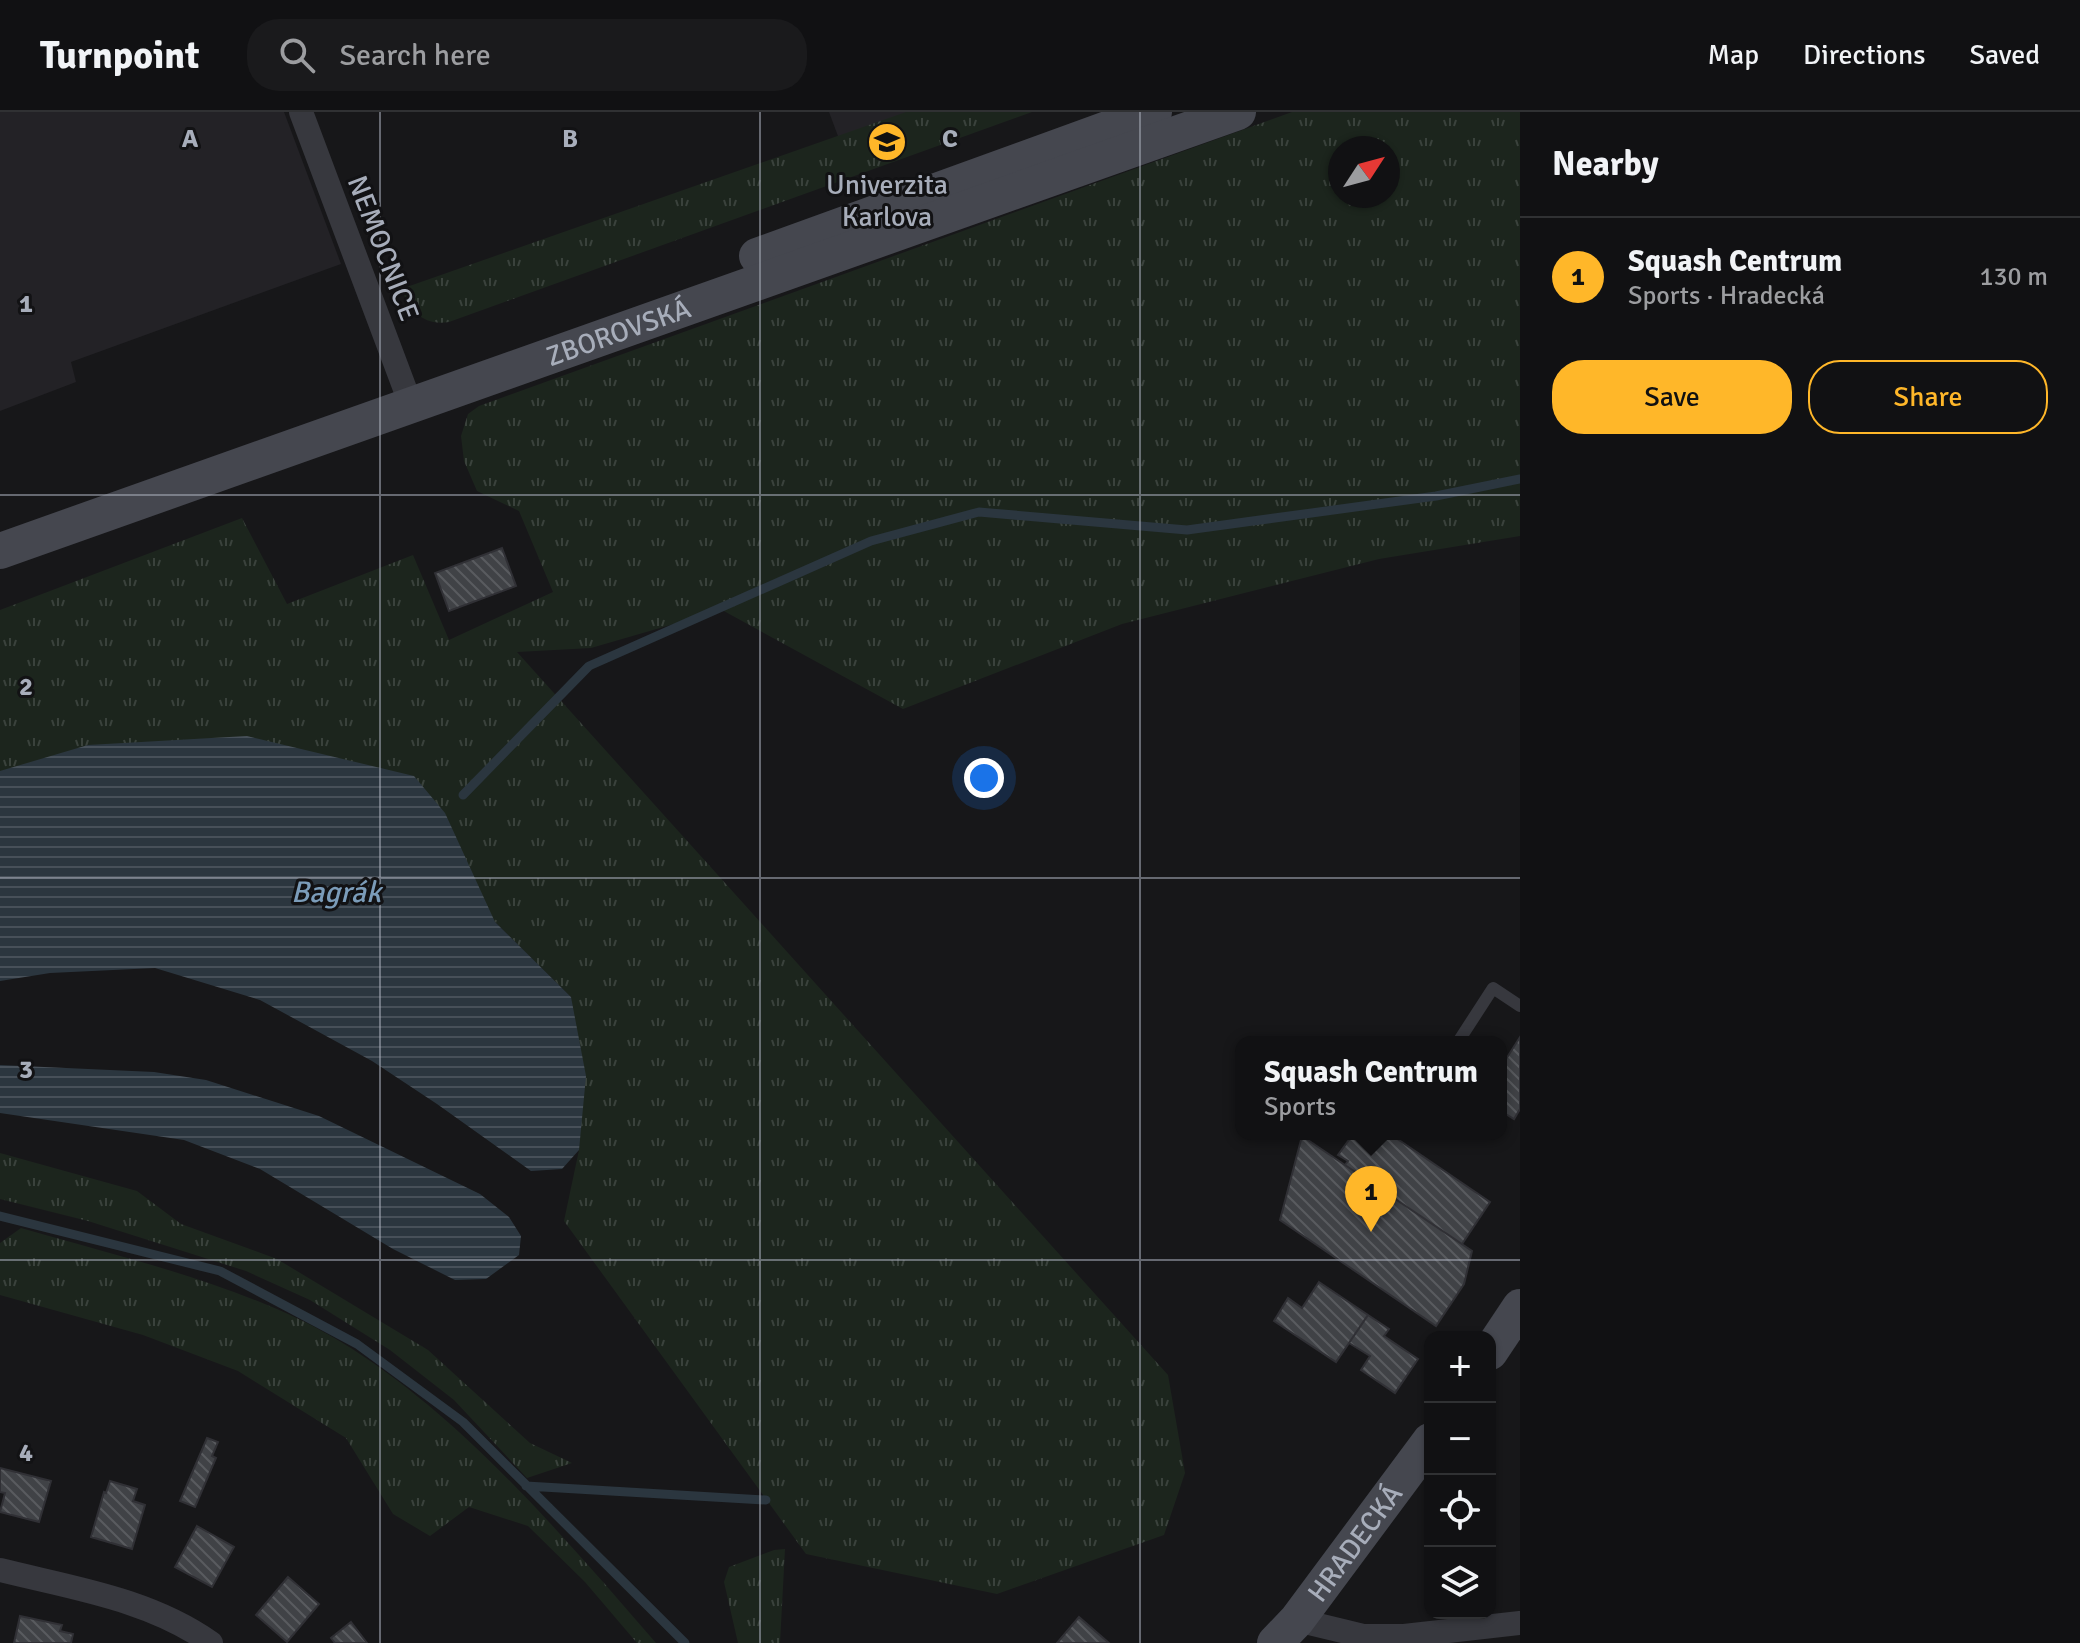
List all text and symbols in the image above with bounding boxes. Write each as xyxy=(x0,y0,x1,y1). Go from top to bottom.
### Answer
search box xyxy=(247,19,807,91)
text: Turnpoint xyxy=(40,32,199,79)
icon: search xyxy=(275,33,319,77)
text: Search here xyxy=(339,37,491,74)
text: Map xyxy=(1707,38,1759,72)
text: Directions xyxy=(1803,38,1925,72)
text: Saved xyxy=(1969,38,2040,72)
school or university icon: Univerzita Karlova xyxy=(866,121,908,163)
text: A xyxy=(182,123,199,155)
text: B xyxy=(562,123,578,155)
text: C xyxy=(942,123,958,155)
north arrow xyxy=(1328,136,1400,208)
text: Nearby xyxy=(1552,143,1659,185)
place label: Univerzita Karlova xyxy=(826,168,948,234)
street label: NEMOCNICE xyxy=(340,171,426,326)
text: Squash Centrum xyxy=(1628,243,1842,280)
text: 1 xyxy=(1571,261,1585,293)
text: 130 m xyxy=(1979,261,2048,293)
text: Sports · Hradecká xyxy=(1628,280,1825,312)
text: 1 xyxy=(19,288,33,320)
street label: ZBOROVSKÁ xyxy=(542,291,695,374)
button: Save xyxy=(1552,360,1792,434)
button: Share xyxy=(1808,360,2048,434)
text: 2 xyxy=(19,671,33,703)
your location xyxy=(964,758,1004,798)
water label: Bagrák xyxy=(291,874,384,911)
popup xyxy=(1235,1036,1507,1140)
text: 3 xyxy=(19,1054,33,1086)
text: Squash Centrum xyxy=(1264,1054,1478,1091)
text: Sports xyxy=(1264,1091,1336,1123)
pin: 1 xyxy=(1345,1166,1397,1232)
map controls xyxy=(1424,1331,1496,1619)
button: + xyxy=(1424,1331,1496,1403)
button: − xyxy=(1424,1403,1496,1475)
text: 4 xyxy=(19,1437,33,1469)
button: locate xyxy=(1424,1475,1496,1547)
street label: HRADECKÁ xyxy=(1301,1478,1410,1609)
button: layers xyxy=(1424,1547,1496,1619)

